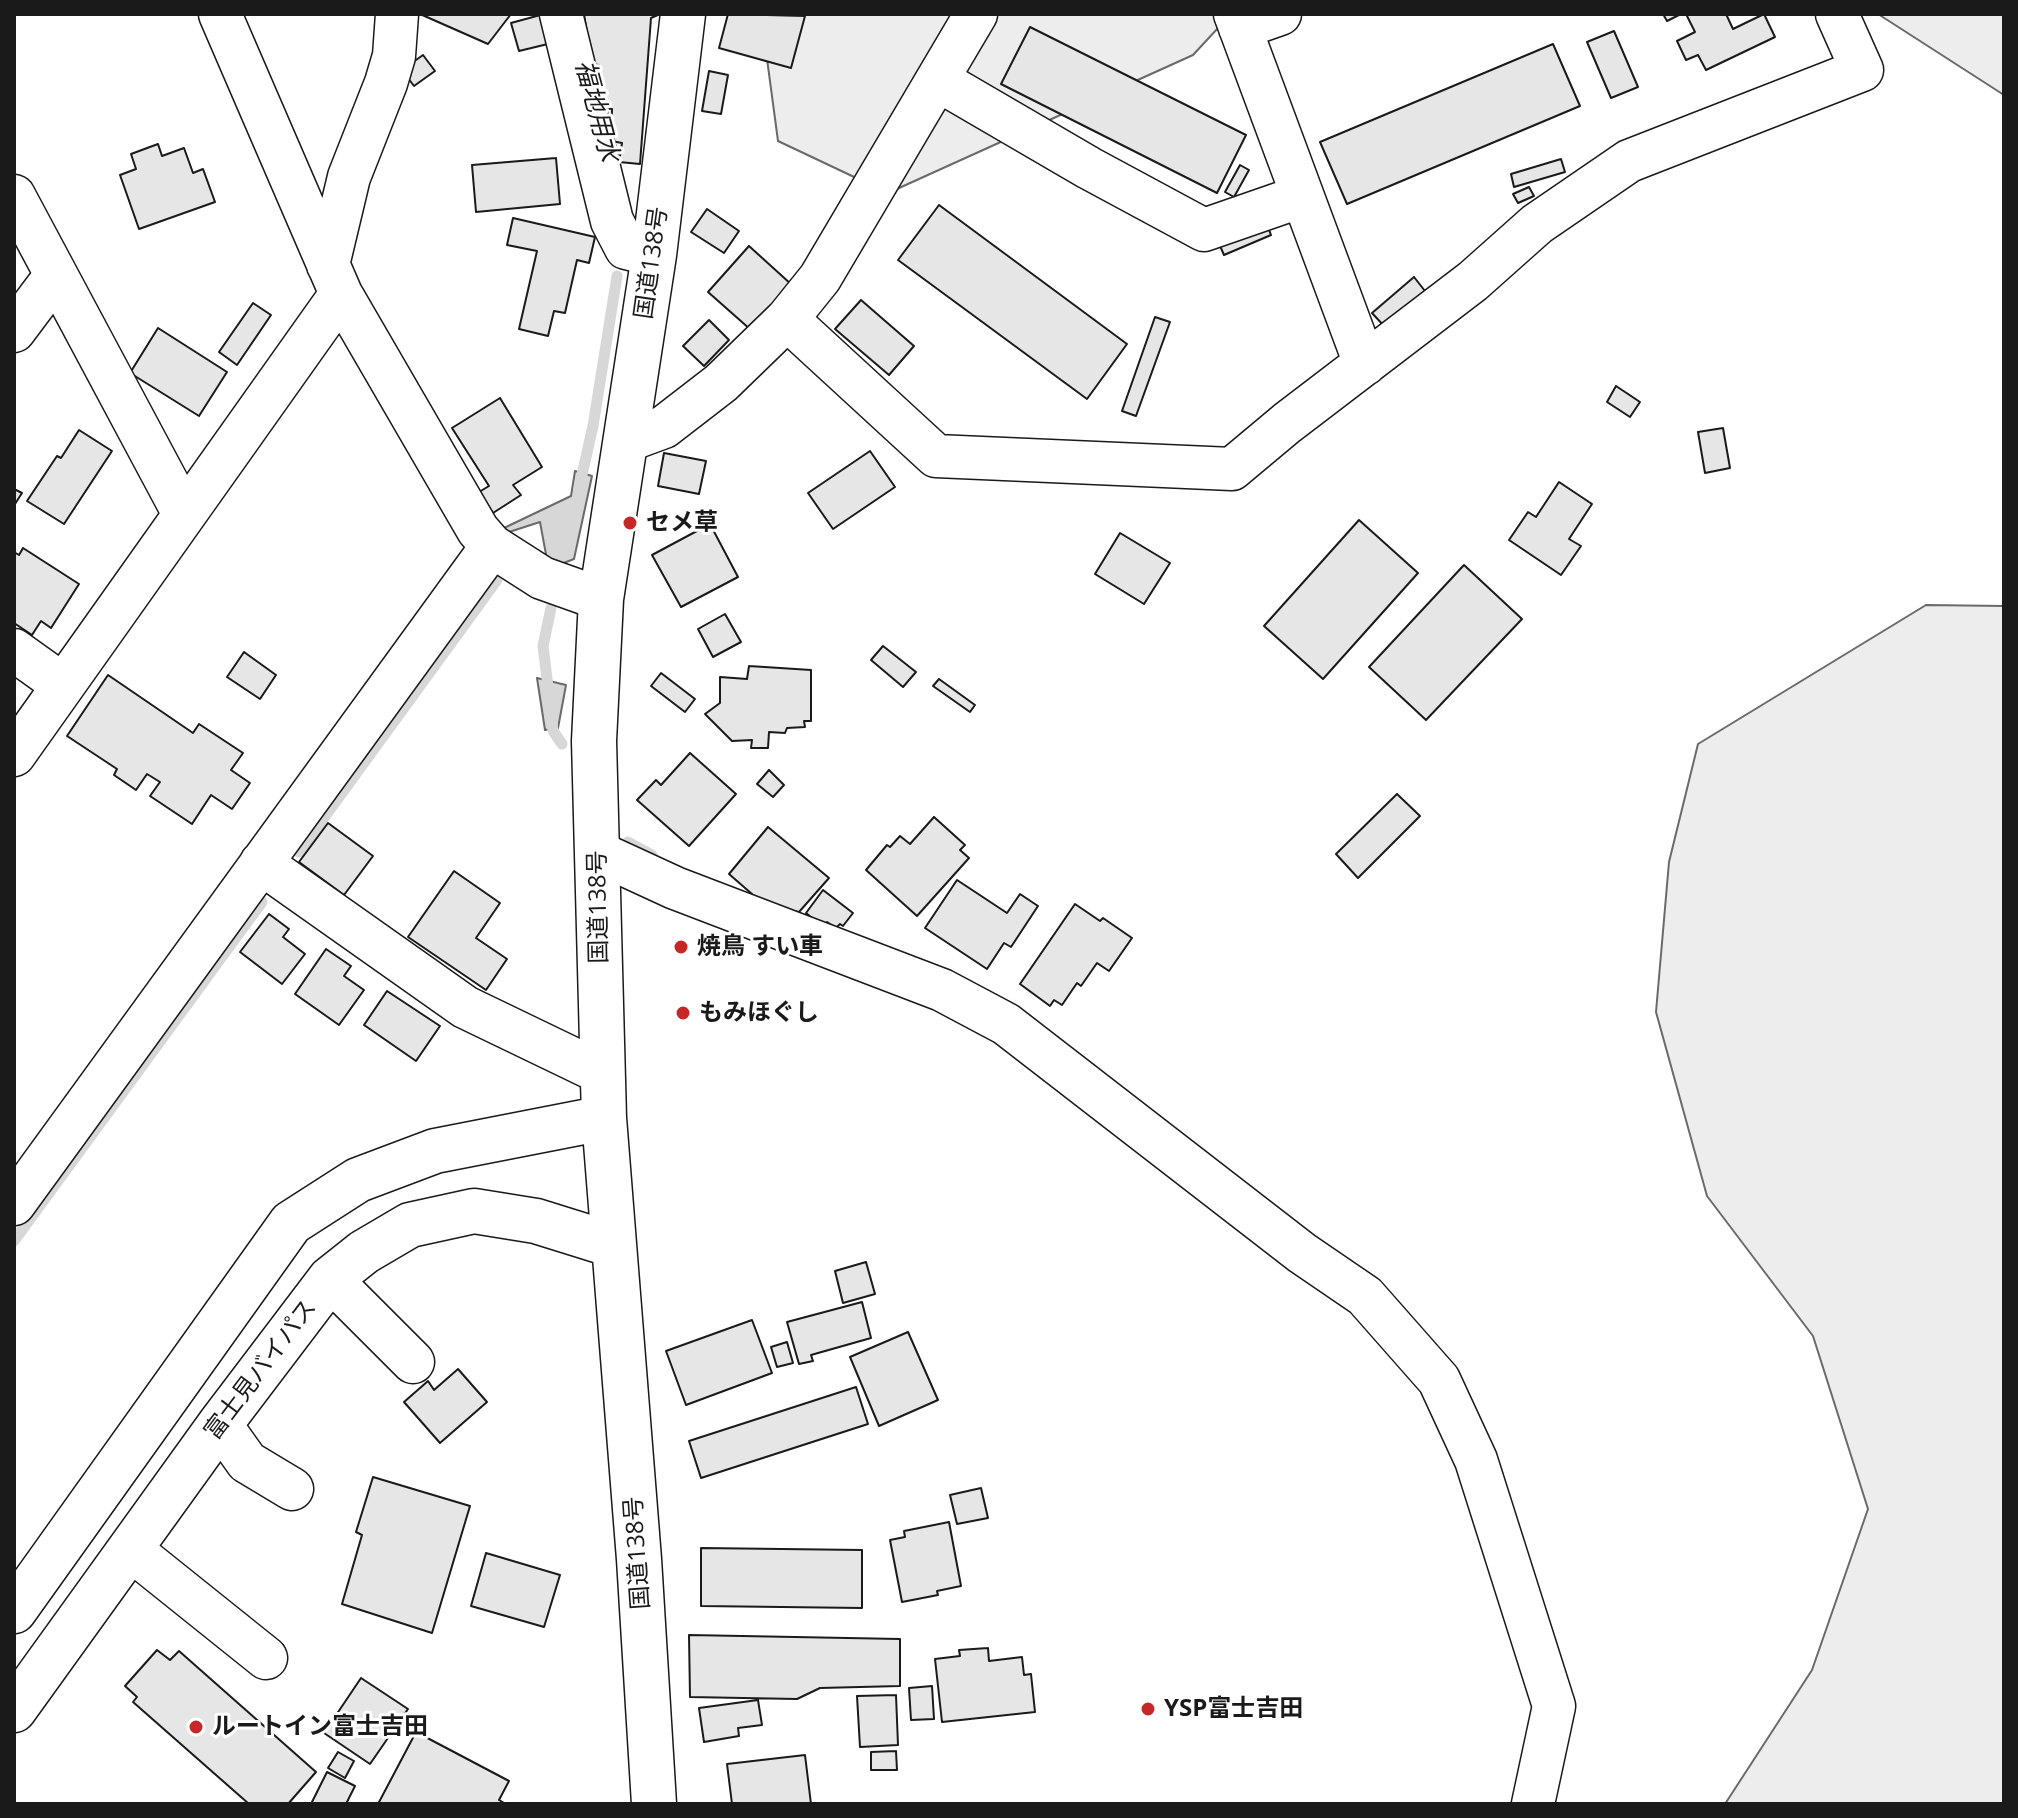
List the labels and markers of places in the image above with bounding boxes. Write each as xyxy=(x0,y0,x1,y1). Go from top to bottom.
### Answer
place label: セメ草 xyxy=(646,509,718,537)
marker: セメ草 xyxy=(621,514,639,532)
place label: 焼鳥 すい車 xyxy=(697,933,823,961)
marker: 焼鳥 すい車 xyxy=(672,938,690,956)
place label: もみほぐし xyxy=(699,999,819,1027)
marker: もみほぐし xyxy=(674,1004,692,1022)
place label: YSP富士吉田 xyxy=(1164,1695,1303,1723)
marker: YSP富士吉田 xyxy=(1139,1700,1157,1718)
place label: ルートイン富士吉田 xyxy=(212,1713,428,1741)
marker: ルートイン富士吉田 xyxy=(187,1718,205,1736)

